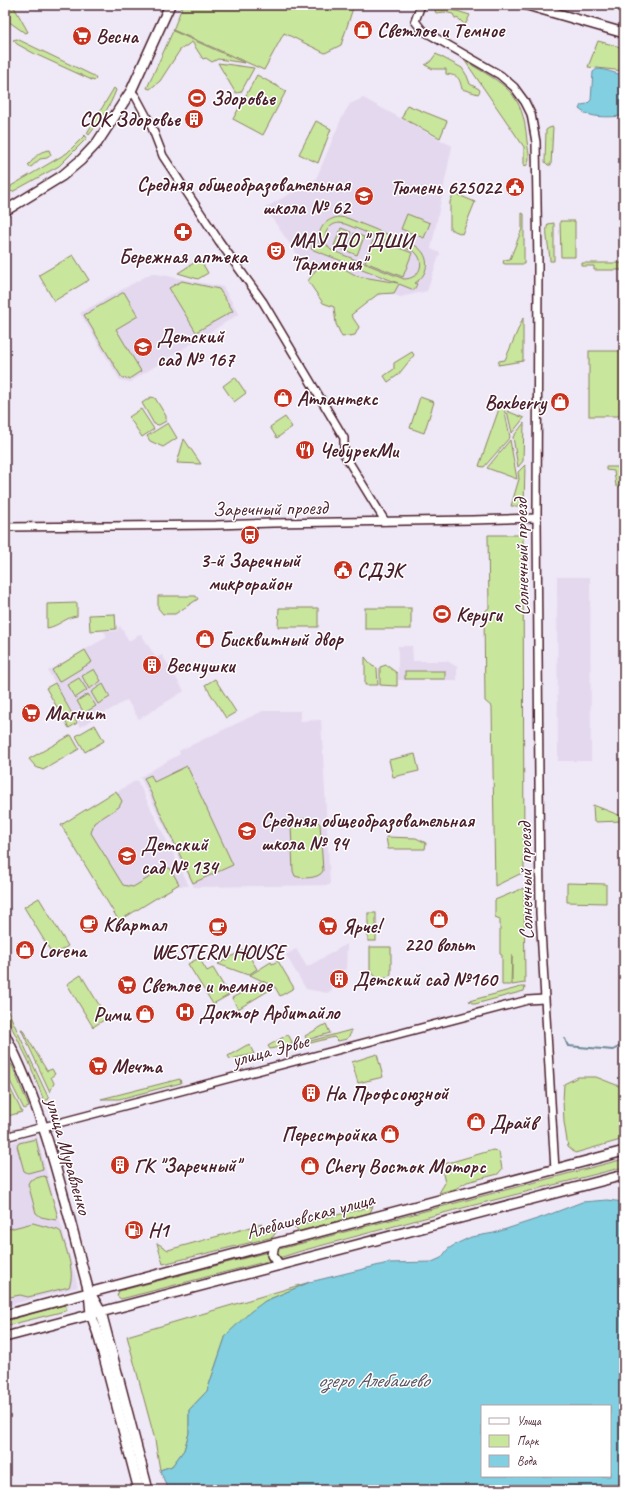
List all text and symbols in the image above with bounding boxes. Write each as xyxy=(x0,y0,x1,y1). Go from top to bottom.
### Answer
place label: Светлое и Темное xyxy=(377,18,506,43)
shop icon: Светлое и Темное xyxy=(352,19,374,41)
place label: Весна xyxy=(96,24,139,49)
supermarket icon: Весна xyxy=(71,25,93,47)
place label: Здоровье xyxy=(211,86,276,111)
sports icon: Здоровье xyxy=(186,87,208,109)
place label: СОК Здоровье xyxy=(80,107,181,132)
building icon: СОК Здоровье xyxy=(183,108,205,130)
place label: Средняя общеобразовательная школа № 62 xyxy=(137,172,352,220)
place label: Тюмень 625022 xyxy=(390,175,503,200)
public building icon: Тюмень 625022 xyxy=(504,176,526,198)
school or university icon: Средняя общеобразовательная школа № 62 xyxy=(353,185,375,207)
pharmacy icon: Бережная аптека xyxy=(172,221,194,243)
place label: МАУ ДО "ДШИ "Гармония" xyxy=(290,228,416,276)
theatre icon: МАУ ДО "ДШИ "Гармония" xyxy=(265,240,287,262)
place label: Бережная аптека xyxy=(119,244,249,269)
place label: Детский сад № 167 xyxy=(157,324,236,372)
school or university icon: Детский сад № 167 xyxy=(132,336,154,358)
place label: Атлантекс xyxy=(297,386,379,411)
shop icon: Атлантекс xyxy=(272,387,294,409)
place label: Boxberry xyxy=(485,390,548,416)
shop icon: Boxberry xyxy=(549,391,571,413)
place label: ЧебурекМи xyxy=(319,438,400,464)
restaurant icon: ЧебурекМи xyxy=(294,439,316,461)
street label: Заречный проезд xyxy=(212,495,329,522)
street label: Солнечный проезд xyxy=(508,496,535,616)
bus stop icon: 3-й Заречный микрорайон xyxy=(239,524,261,546)
place label: 3-й Заречный микрорайон xyxy=(200,548,302,596)
place label: СДЭК xyxy=(357,558,407,583)
public building icon: СДЭК xyxy=(332,559,354,581)
place label: Керуги xyxy=(456,602,504,628)
sports icon: Керуги xyxy=(431,603,453,625)
place label: Бисквитный двор xyxy=(219,627,345,652)
shop icon: Бисквитный двор xyxy=(194,628,216,650)
place label: Веснушки xyxy=(166,653,237,679)
building icon: Веснушки xyxy=(141,654,163,676)
place label: Магнит xyxy=(45,701,106,726)
supermarket icon: Магнит xyxy=(20,702,42,724)
place label: Средняя общеобразовательная школа № 94 xyxy=(261,808,475,856)
school or university icon: Средняя общеобразовательная школа № 94 xyxy=(236,820,258,842)
street label: Солнечный проезд xyxy=(512,820,539,940)
place label: Детский сад № 134 xyxy=(141,832,221,880)
school or university icon: Детский сад № 134 xyxy=(116,845,138,867)
shop icon: 220 вольт xyxy=(428,908,450,930)
place label: Квартал xyxy=(103,912,167,937)
cafe icon: Квартал xyxy=(78,913,100,935)
place label: Ярче! xyxy=(342,914,385,939)
supermarket icon: Ярче! xyxy=(317,915,339,937)
cafe icon: WESTERN HOUSE xyxy=(207,916,229,938)
place label: 220 вольт xyxy=(404,932,476,957)
place label: Lorena xyxy=(39,938,88,963)
shop icon: Lorena xyxy=(14,939,36,961)
place label: WESTERN HOUSE xyxy=(151,940,289,965)
place label: Детский сад №160 xyxy=(353,967,499,992)
building icon: Детский сад №160 xyxy=(328,968,350,990)
place label: Светлое и темное xyxy=(141,973,274,998)
supermarket icon: Светлое и темное xyxy=(116,974,138,996)
place label: Доктор Арбитайло xyxy=(199,1000,341,1025)
hospital icon: Доктор Арбитайло xyxy=(174,1001,196,1023)
place label: Рими xyxy=(93,1002,132,1027)
shop icon: Рими xyxy=(134,1003,156,1025)
street label: улица Эрвье xyxy=(228,1028,313,1073)
place label: Мечта xyxy=(112,1054,163,1079)
supermarket icon: Мечта xyxy=(87,1055,109,1077)
place label: На Профсоюзной xyxy=(325,1081,450,1107)
building icon: На Профсоюзной xyxy=(300,1082,322,1104)
street label: улица Муравленко xyxy=(40,1094,97,1218)
place label: Драйв xyxy=(490,1110,542,1135)
shop icon: Драйв xyxy=(465,1111,487,1133)
place label: Перестройка xyxy=(282,1122,378,1147)
shop icon: Перестройка xyxy=(379,1123,401,1145)
place label: ГК "Заречный" xyxy=(134,1153,245,1178)
building icon: ГК "Заречный" xyxy=(109,1154,131,1176)
place label: Chery Восток Моторс xyxy=(324,1154,487,1179)
shop icon: Chery Восток Моторс xyxy=(299,1155,321,1177)
street label: Алебашевская улица xyxy=(243,1186,379,1245)
place label: Н1 xyxy=(148,1218,170,1243)
fuel station icon: Н1 xyxy=(123,1219,145,1241)
water label: озеро Алебашево xyxy=(317,1367,431,1394)
legend xyxy=(481,1405,611,1477)
text: Улица xyxy=(517,1413,542,1429)
text: Парк xyxy=(517,1433,540,1449)
text: Вода xyxy=(517,1453,538,1469)

